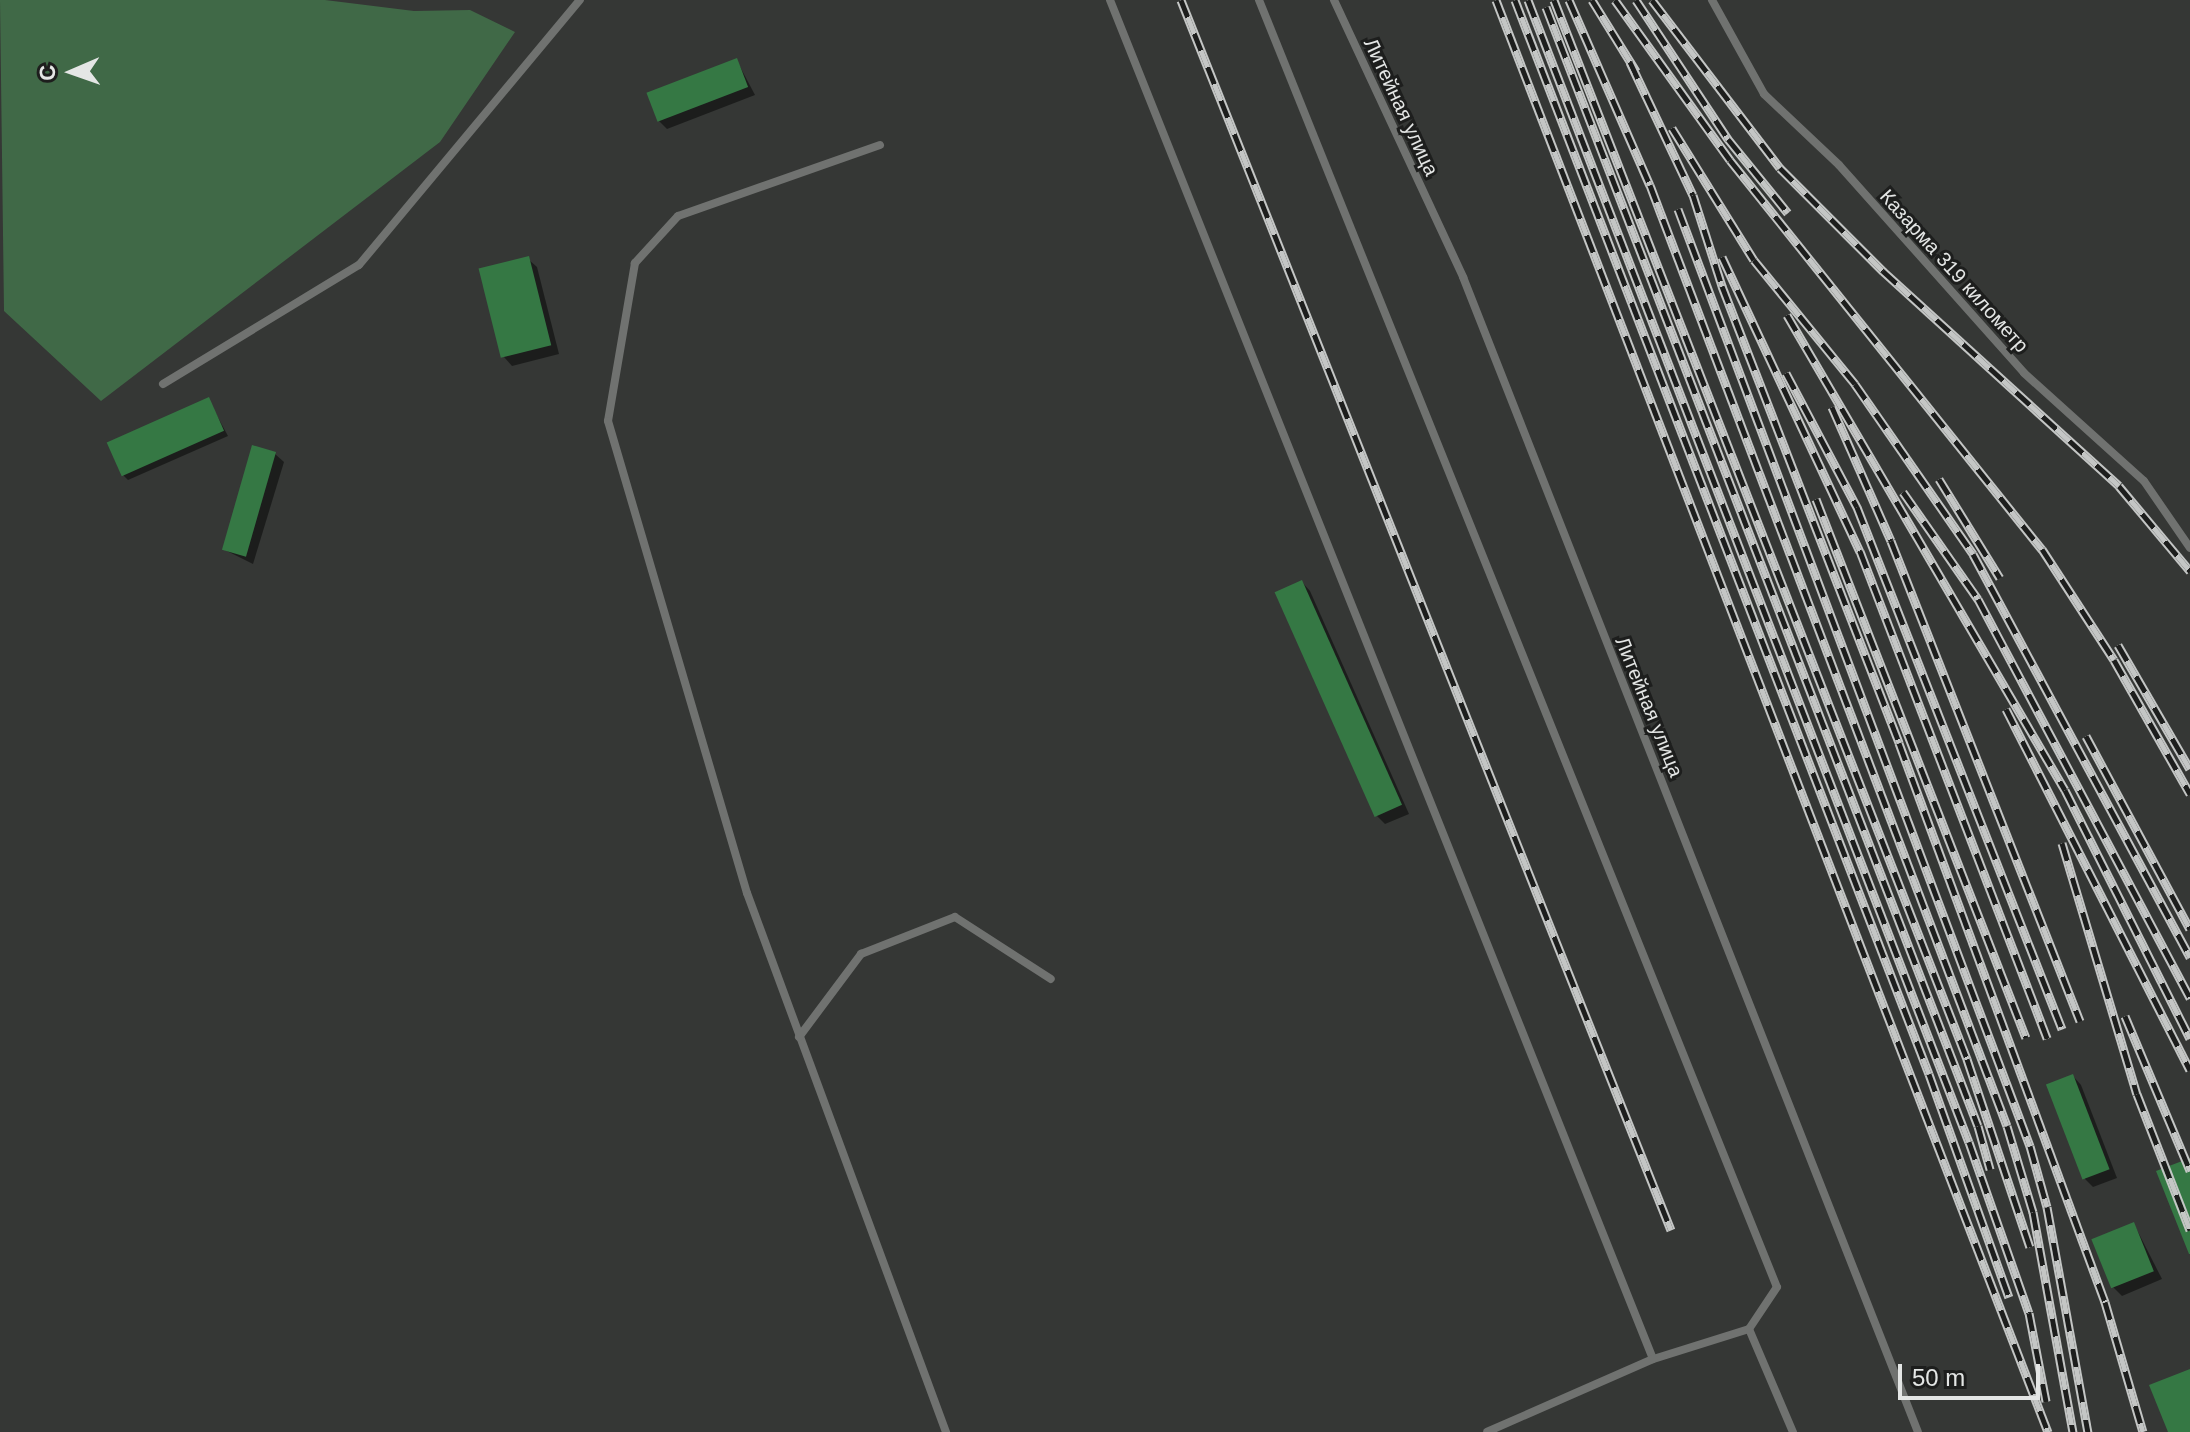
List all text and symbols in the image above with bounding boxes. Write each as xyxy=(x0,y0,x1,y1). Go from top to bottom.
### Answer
north arrow xyxy=(32,32,112,112)
street label: Литейная улица xyxy=(1359,34,1443,180)
text: С xyxy=(35,64,60,81)
street label: Казарма 319 километр xyxy=(1875,185,2033,357)
street label: Литейная улица xyxy=(1610,633,1688,781)
scale bar xyxy=(1902,1348,2044,1398)
text: 50 m xyxy=(1912,1364,1965,1391)

